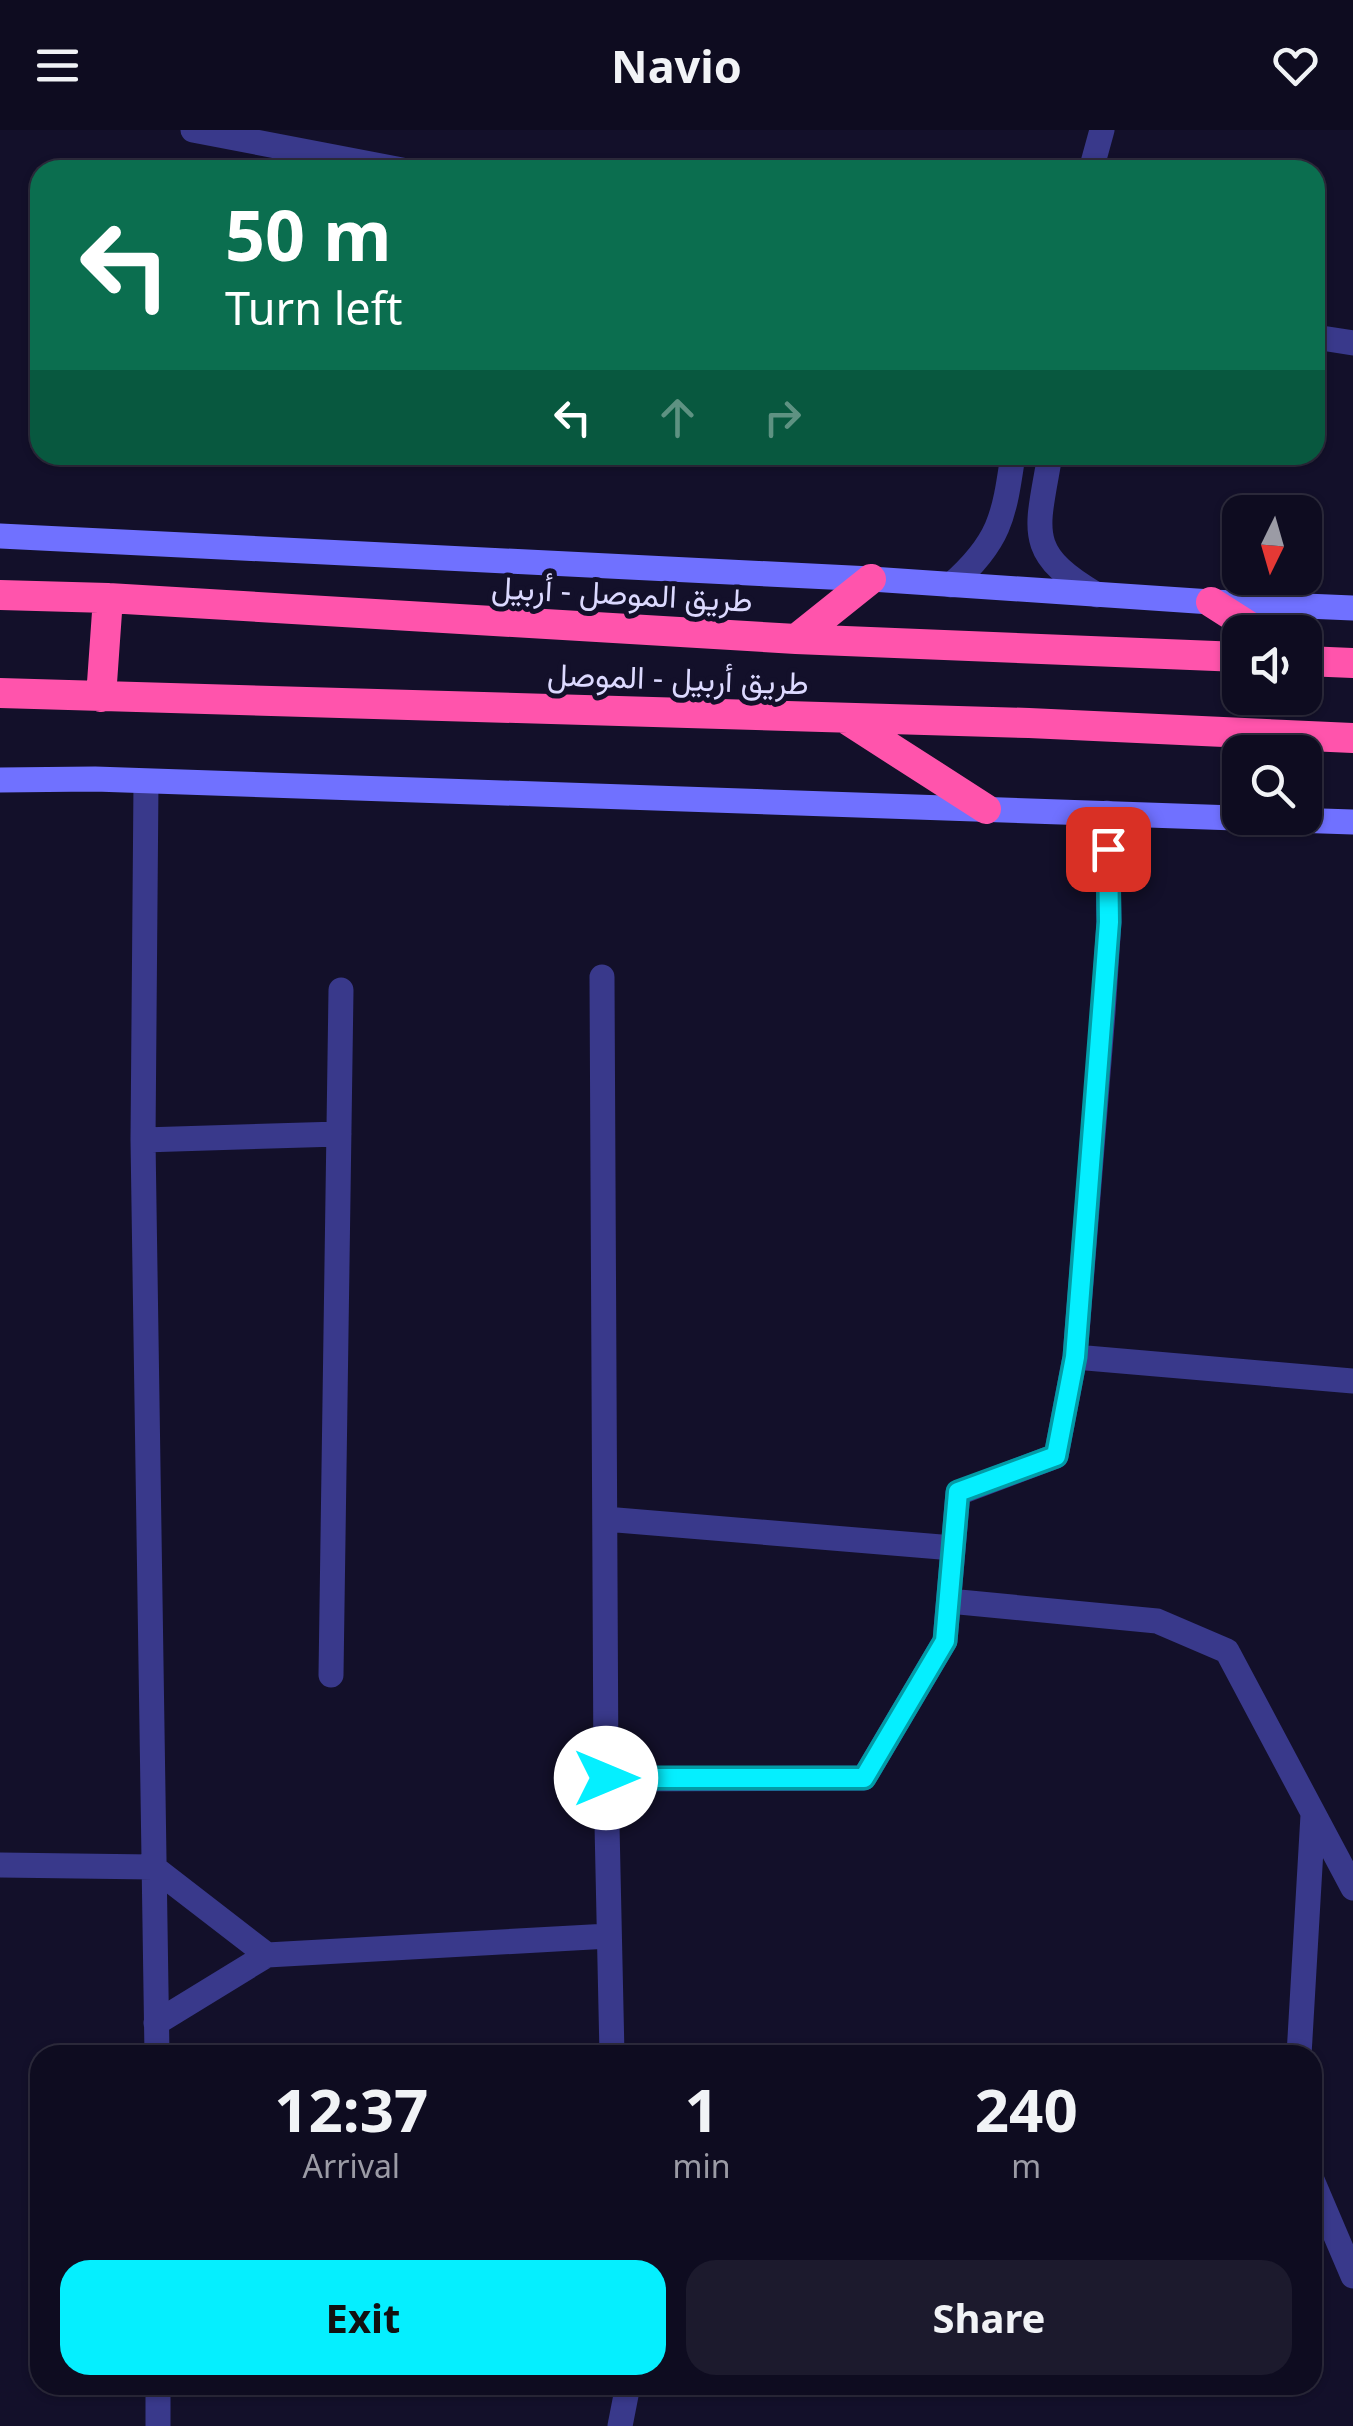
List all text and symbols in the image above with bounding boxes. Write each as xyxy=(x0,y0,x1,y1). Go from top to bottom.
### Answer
text: Navio xyxy=(611,35,742,96)
icon: menu xyxy=(30,38,85,93)
icon: heart xyxy=(1268,38,1323,93)
text: 50 m xyxy=(225,186,392,282)
icon: left xyxy=(60,200,190,330)
text: Turn left xyxy=(225,277,402,338)
icon: left xyxy=(545,390,600,445)
icon: ahead xyxy=(650,390,705,445)
icon: right xyxy=(755,390,810,445)
north arrow xyxy=(1222,495,1322,595)
map controls xyxy=(1222,495,1322,835)
street label: طريق الموصل - أربيل xyxy=(490,564,754,621)
button: sound xyxy=(1222,615,1322,715)
street label: طريق أربيل - الموصل xyxy=(547,651,810,704)
button: search xyxy=(1222,735,1322,835)
pin xyxy=(1066,807,1151,892)
icon: arrive xyxy=(1081,822,1136,877)
position arrow xyxy=(554,1726,658,1830)
text: 12:37 xyxy=(274,2068,428,2150)
text: 1 xyxy=(684,2068,719,2150)
text: 240 xyxy=(975,2068,1078,2150)
text: Arrival xyxy=(303,2144,400,2187)
text: min xyxy=(673,2144,731,2187)
text: m xyxy=(1011,2144,1041,2187)
button: Exit xyxy=(60,2260,666,2375)
button: Share xyxy=(686,2260,1292,2375)

